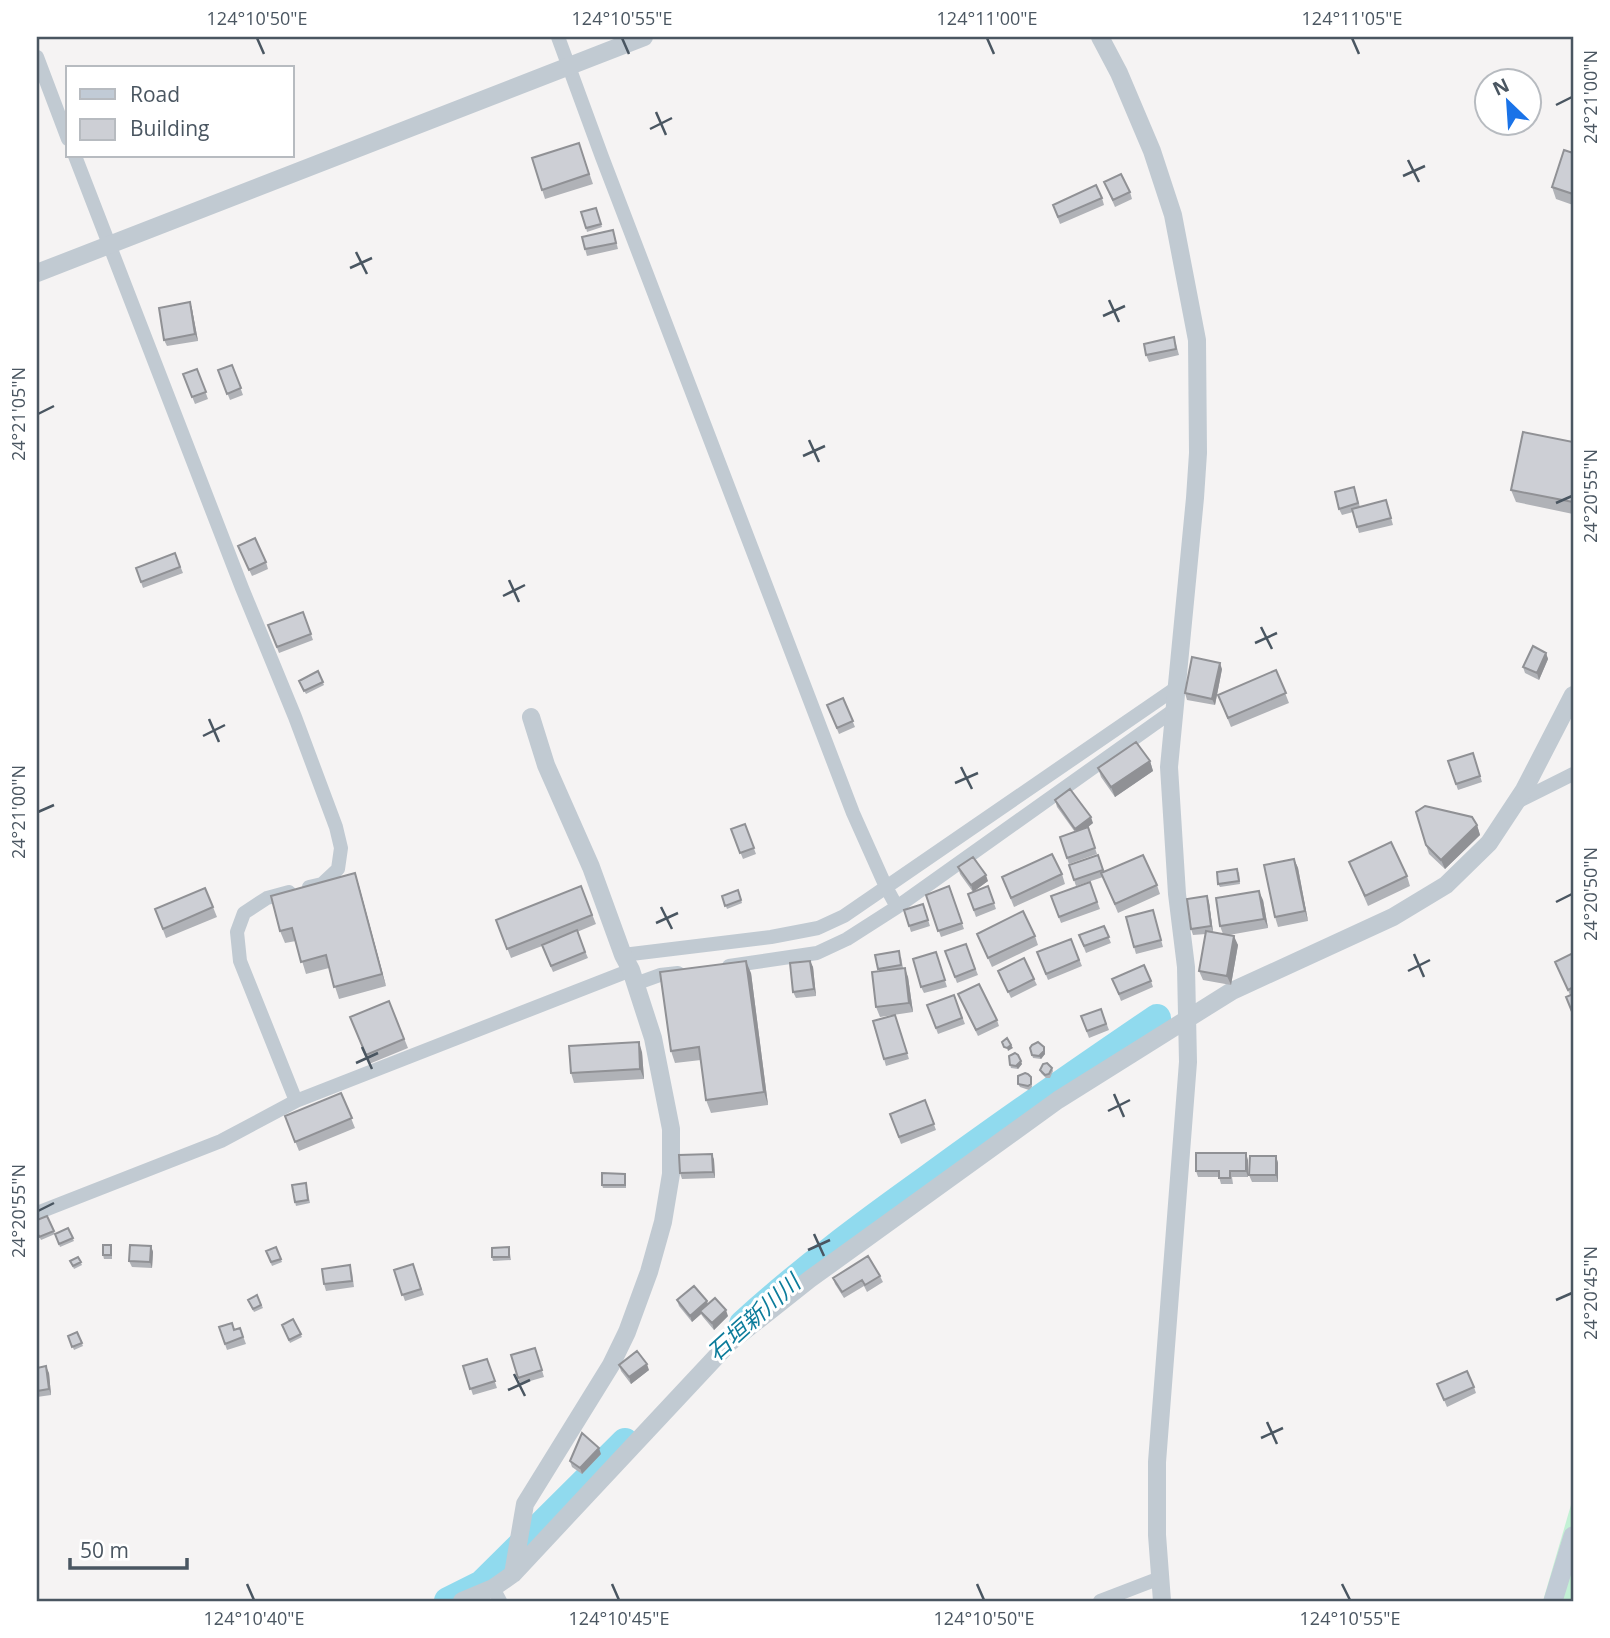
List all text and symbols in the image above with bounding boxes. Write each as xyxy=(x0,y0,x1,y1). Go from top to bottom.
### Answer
text: 124°10'50"E xyxy=(207,6,307,30)
text: 124°10'55"E xyxy=(572,6,672,30)
text: 124°11'00"E xyxy=(937,6,1037,30)
text: 124°11'05"E xyxy=(1302,6,1402,30)
text: 24°21'00"N xyxy=(1578,50,1602,144)
legend xyxy=(66,66,294,158)
north arrow xyxy=(1474,66,1544,136)
text: N xyxy=(1488,72,1513,102)
text: Road xyxy=(130,80,180,108)
text: Building xyxy=(130,114,209,142)
text: 24°21'05"N xyxy=(6,367,30,461)
text: 24°20'55"N xyxy=(1578,449,1602,543)
text: 24°21'00"N xyxy=(6,765,30,859)
text: 24°20'50"N xyxy=(1578,847,1602,941)
text: 24°20'55"N xyxy=(6,1164,30,1258)
text: 24°20'45"N xyxy=(1578,1246,1602,1340)
water label: 石垣新川川 xyxy=(700,1265,809,1367)
scale bar xyxy=(70,1526,187,1570)
text: 50 m xyxy=(80,1536,129,1564)
text: 124°10'40"E xyxy=(204,1606,304,1630)
text: 124°10'45"E xyxy=(569,1606,669,1630)
text: 124°10'50"E xyxy=(934,1606,1034,1630)
text: 124°10'55"E xyxy=(1300,1606,1400,1630)

